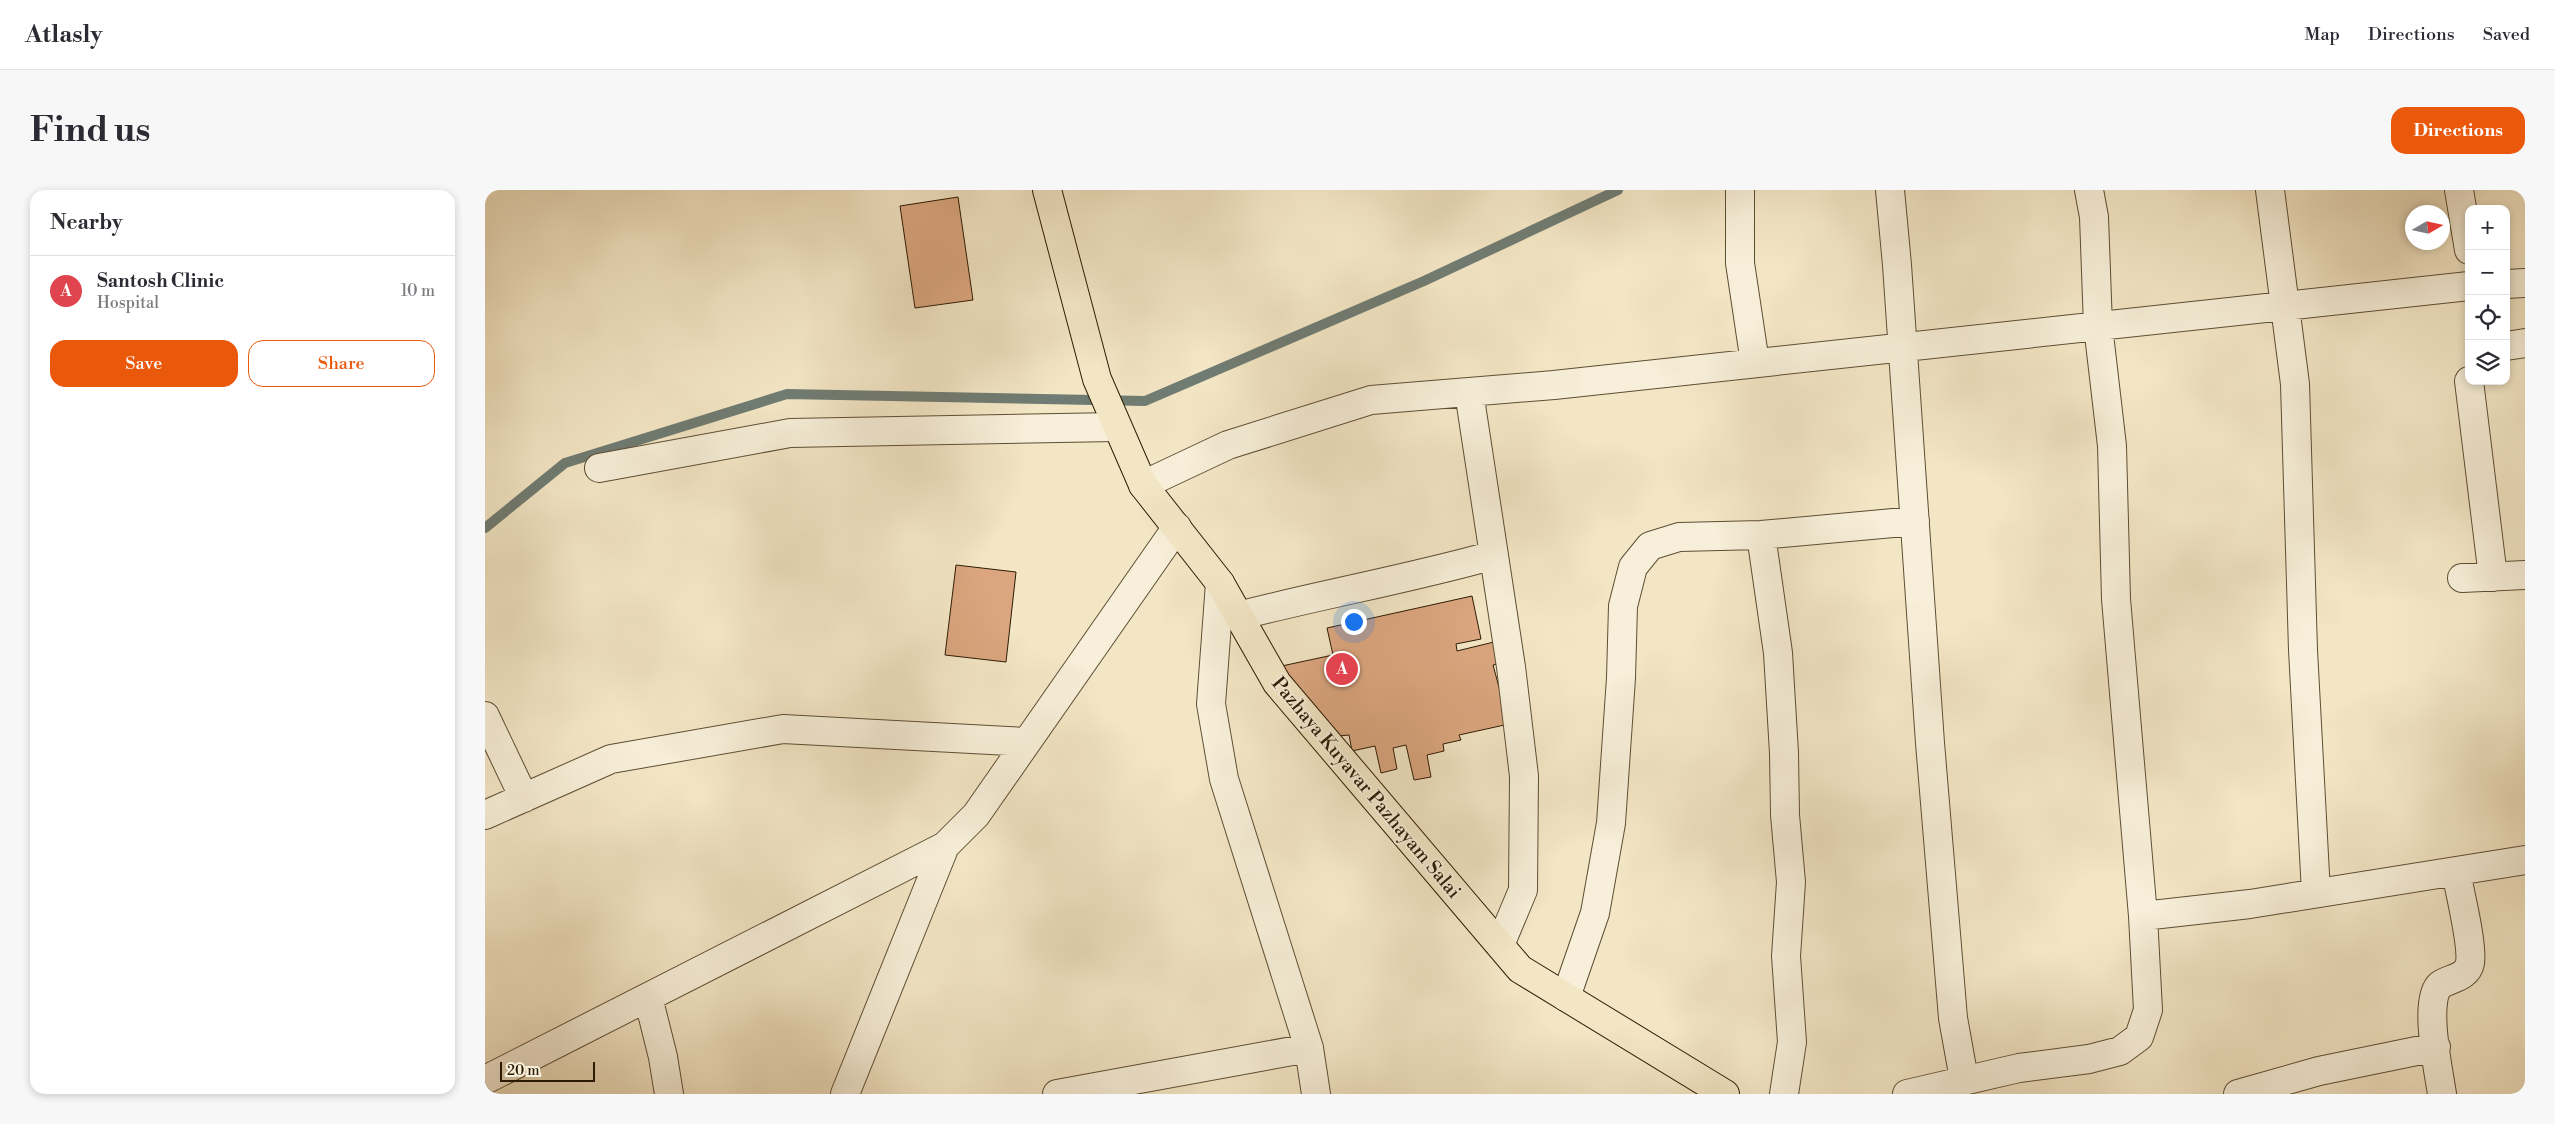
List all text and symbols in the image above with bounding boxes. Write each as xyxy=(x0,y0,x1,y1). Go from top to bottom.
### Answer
text: Atlasly xyxy=(25,20,102,50)
text: Map xyxy=(2304,23,2340,46)
text: Directions xyxy=(2368,23,2455,46)
text: Saved xyxy=(2483,23,2530,46)
button: Directions xyxy=(2391,107,2525,154)
text: Find us xyxy=(30,109,150,152)
north arrow xyxy=(2405,205,2450,250)
map controls xyxy=(2465,205,2510,385)
button: + xyxy=(2465,205,2510,250)
text: Nearby xyxy=(50,210,123,236)
button: − xyxy=(2465,250,2510,295)
text: Santosh Clinic xyxy=(97,269,224,293)
text: A xyxy=(60,281,72,301)
text: 10 m xyxy=(401,281,435,301)
text: Hospital xyxy=(97,293,159,313)
button: locate xyxy=(2465,295,2510,340)
button: Save xyxy=(50,340,238,387)
button: Share xyxy=(248,340,435,387)
button: layers xyxy=(2465,340,2510,385)
your location xyxy=(1341,609,1367,635)
pin: A xyxy=(1326,650,1358,688)
street label: Pazhaya Kuyavar Pazhayam Salai xyxy=(1266,672,1466,903)
scale bar xyxy=(500,1059,595,1082)
text: 20 m xyxy=(507,1062,539,1080)

